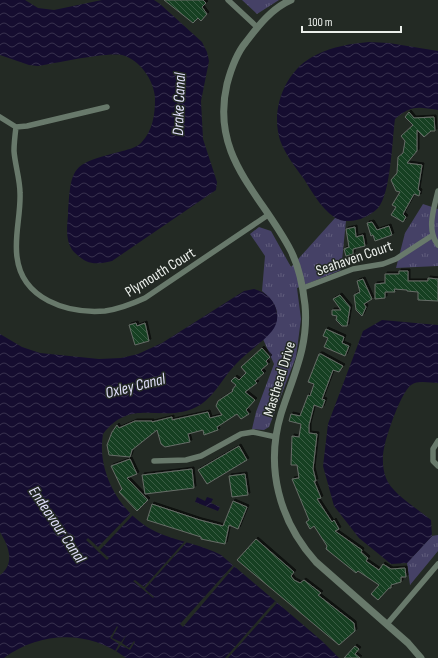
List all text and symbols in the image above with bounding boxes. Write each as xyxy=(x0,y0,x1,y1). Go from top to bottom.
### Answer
scale bar xyxy=(302,8,401,34)
text: 100 m xyxy=(308,15,333,30)
water label: Drake Canal xyxy=(169,71,190,136)
street label: Seahaven Court xyxy=(313,236,395,280)
street label: Plymouth Court xyxy=(122,243,199,301)
street label: Masthead Drive xyxy=(259,339,300,419)
water label: Oxley Canal xyxy=(103,370,168,403)
water label: Endeavour Canal xyxy=(24,483,90,568)

